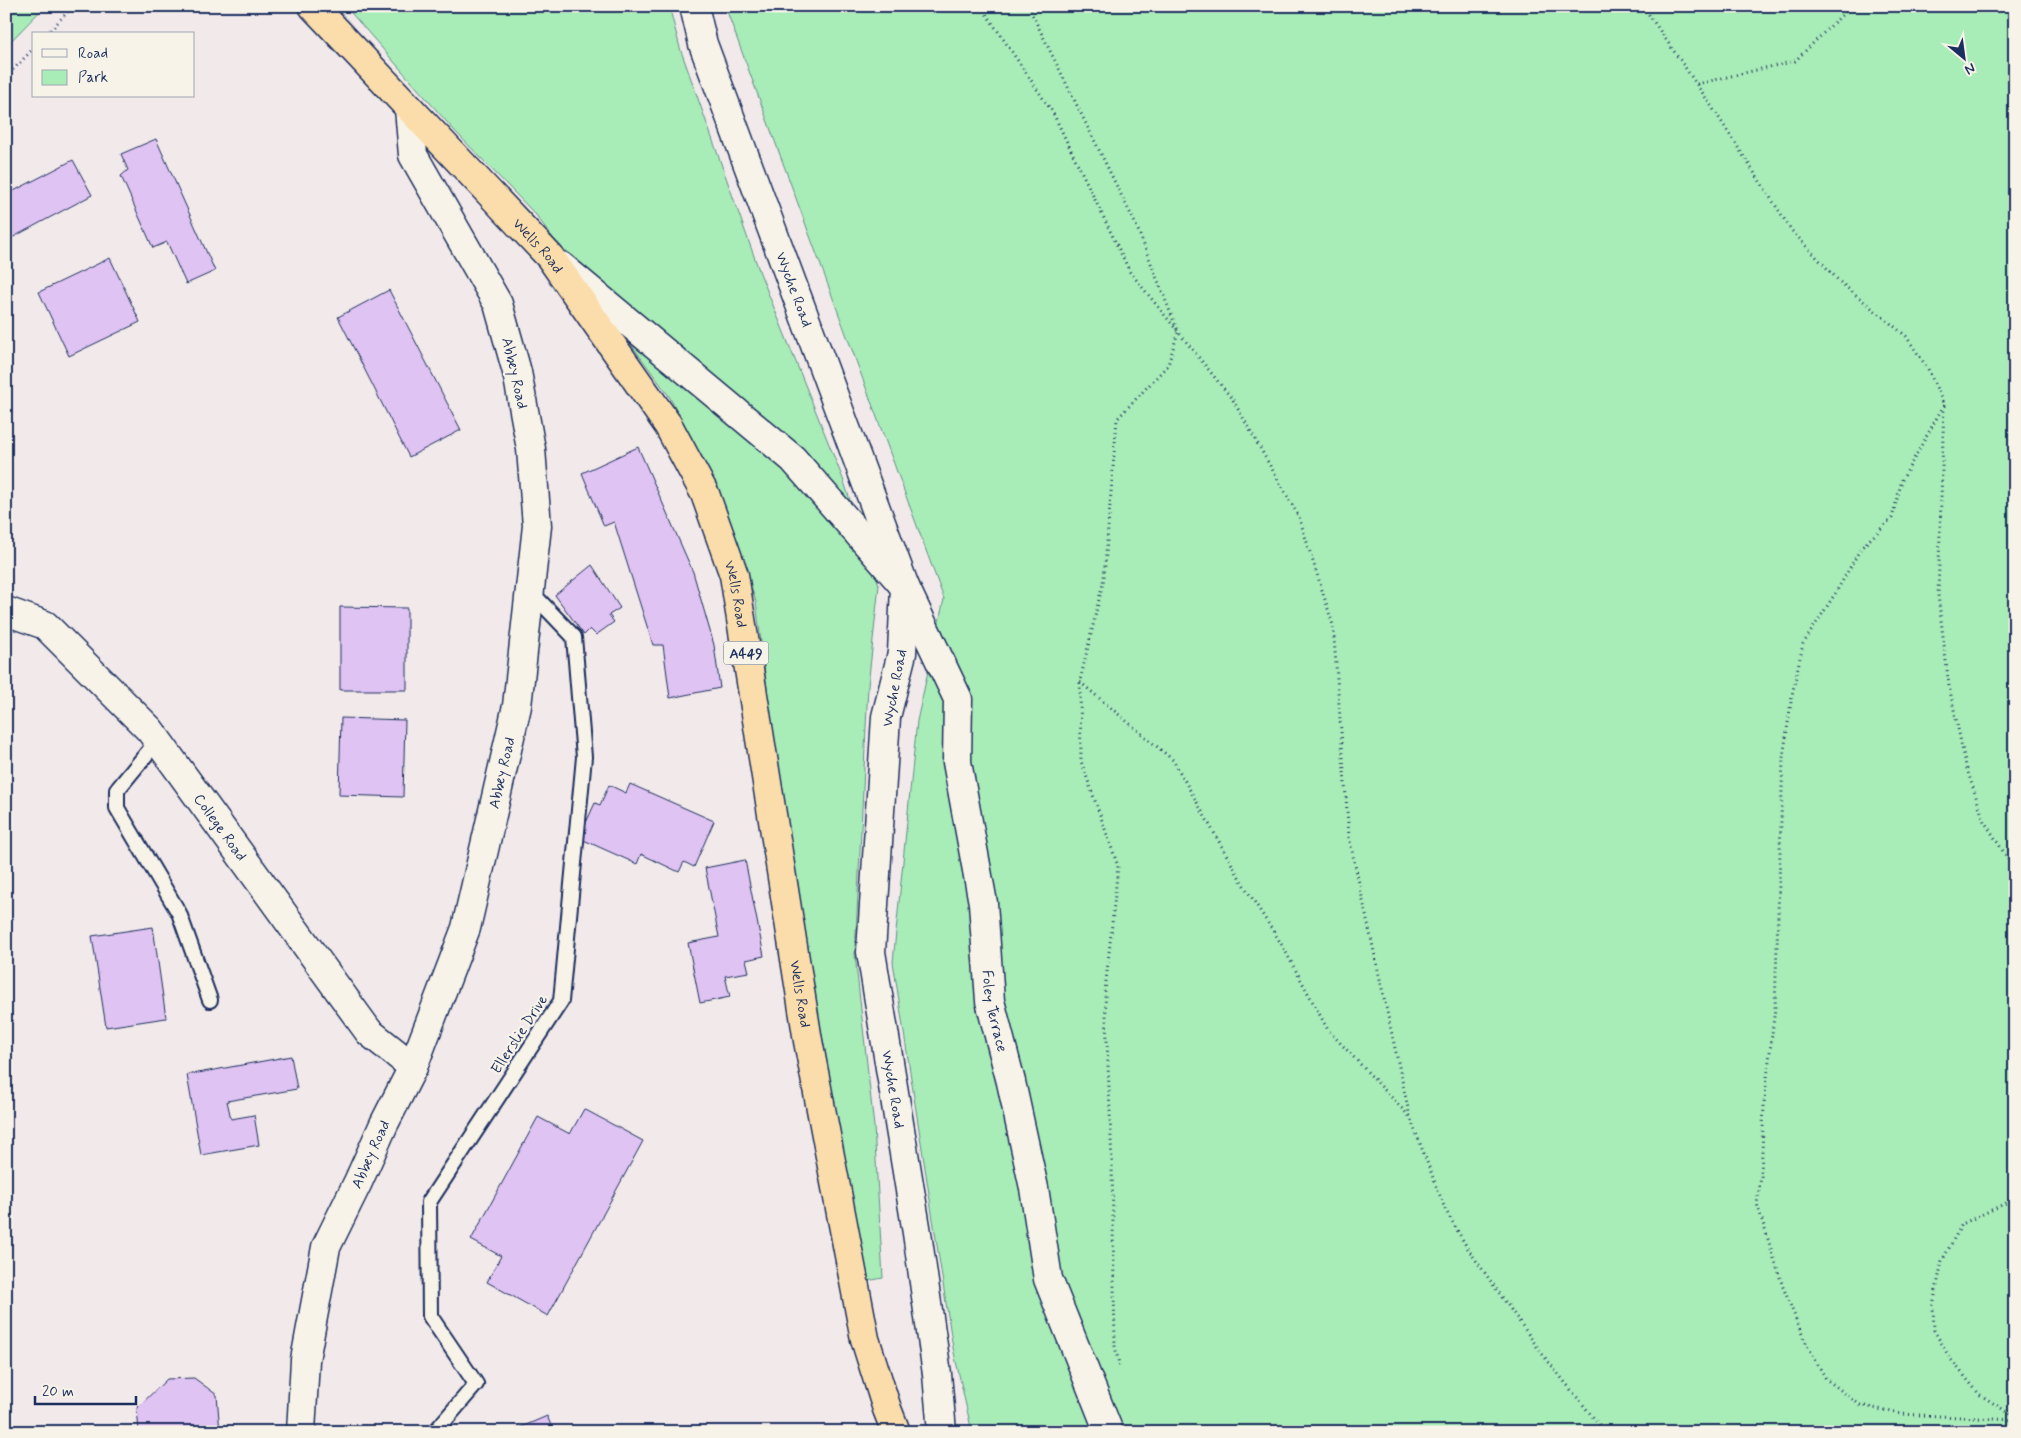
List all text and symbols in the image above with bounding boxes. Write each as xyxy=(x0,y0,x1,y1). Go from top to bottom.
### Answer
legend xyxy=(32,32,195,98)
north arrow xyxy=(1938,32,1988,82)
text: Road xyxy=(78,44,108,64)
text: N xyxy=(1961,58,1978,79)
text: Park xyxy=(78,68,108,88)
street label: Wells Road xyxy=(508,214,568,278)
street label: Wyche Road xyxy=(770,249,817,330)
street label: Abbey Road xyxy=(496,336,532,411)
street label: Wells Road xyxy=(719,558,751,629)
road number: A449 xyxy=(724,641,768,664)
street label: Wyche Road xyxy=(878,648,912,729)
street label: Abbey Road xyxy=(485,735,521,811)
street label: College Road xyxy=(189,790,251,865)
street label: Wells Road xyxy=(784,959,815,1029)
street label: Foley Terrace xyxy=(977,969,1012,1055)
street label: Ellerslie Drive xyxy=(487,991,553,1078)
street label: Wyche Road xyxy=(876,1049,909,1130)
street label: Abbey Road xyxy=(347,1117,395,1192)
scale bar xyxy=(35,1373,136,1405)
text: 20 m xyxy=(42,1382,74,1402)

